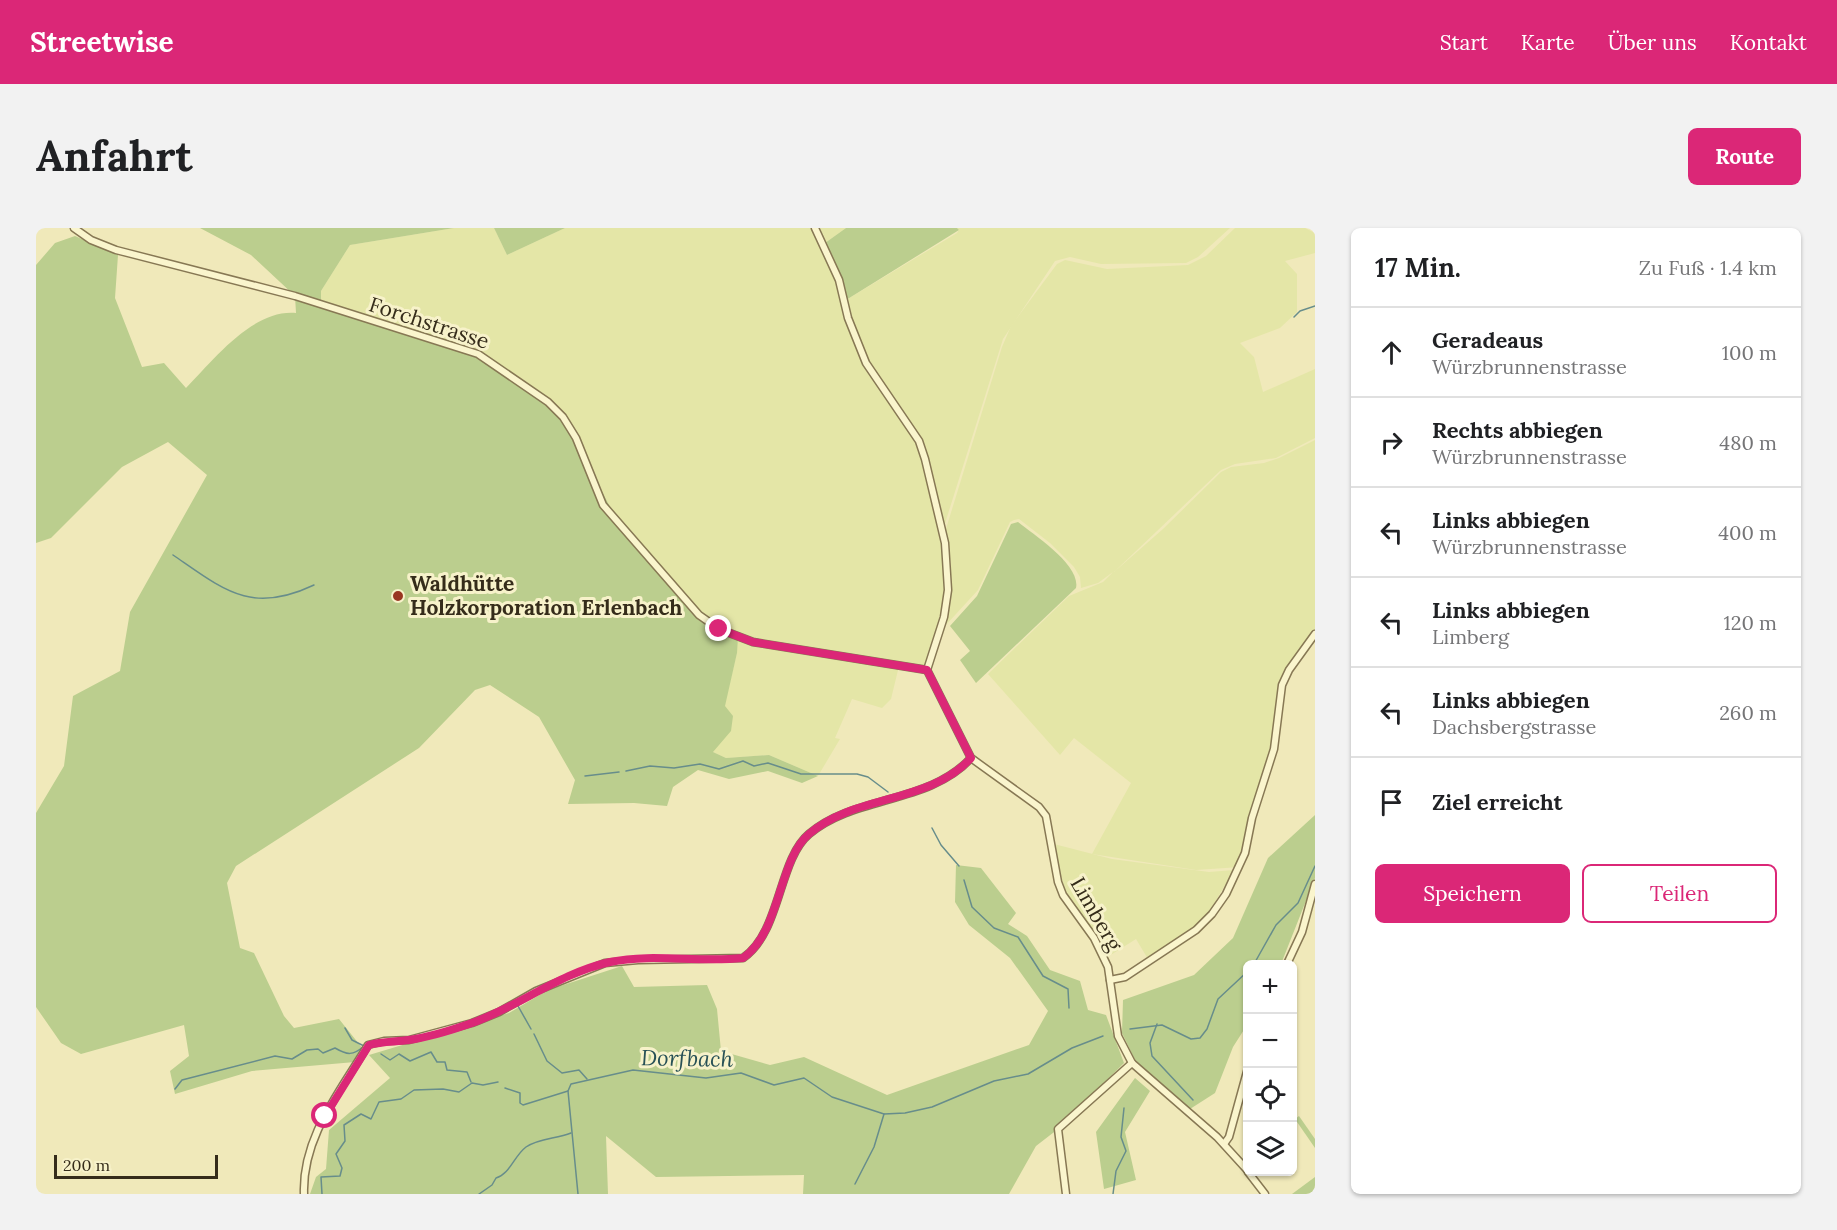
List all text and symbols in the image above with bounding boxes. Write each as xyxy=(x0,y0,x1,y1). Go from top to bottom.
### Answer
text: Streetwise xyxy=(30,24,174,60)
text: Start xyxy=(1440,29,1488,56)
text: Karte xyxy=(1521,29,1575,56)
text: Über uns xyxy=(1608,29,1697,56)
text: Kontakt xyxy=(1730,29,1807,56)
button: Route xyxy=(1688,128,1801,185)
text: Anfahrt xyxy=(36,129,193,183)
text: 17 Min. xyxy=(1375,251,1461,284)
text: Zu Fuß · 1.4 km xyxy=(1639,255,1777,280)
street label: Forchstrasse xyxy=(366,290,493,355)
text: Geradeaus xyxy=(1432,326,1543,354)
icon: ahead xyxy=(1375,336,1408,369)
text: 100 m xyxy=(1722,340,1777,365)
text: Würzbrunnenstrasse xyxy=(1432,354,1627,379)
text: Rechts abbiegen xyxy=(1432,416,1603,444)
icon: right xyxy=(1375,426,1408,459)
text: 480 m xyxy=(1719,430,1777,455)
text: Würzbrunnenstrasse xyxy=(1432,444,1627,469)
text: Links abbiegen xyxy=(1432,506,1590,534)
icon: left xyxy=(1375,516,1408,549)
text: 400 m xyxy=(1718,520,1777,545)
text: Würzbrunnenstrasse xyxy=(1432,534,1627,559)
place label: Waldhütte Holzkorporation Erlenbach xyxy=(410,570,682,621)
marker: Waldhütte Holzkorporation Erlenbach xyxy=(391,589,405,603)
text: Links abbiegen xyxy=(1432,596,1590,624)
icon: left xyxy=(1375,606,1408,639)
text: 120 m xyxy=(1723,610,1777,635)
route end xyxy=(705,615,731,641)
text: Limberg xyxy=(1432,624,1509,649)
text: Links abbiegen xyxy=(1432,686,1590,714)
icon: left xyxy=(1375,696,1408,729)
text: 260 m xyxy=(1719,700,1777,725)
text: Dachsbergstrasse xyxy=(1432,714,1596,739)
icon: arrive xyxy=(1375,786,1408,819)
text: Ziel erreicht xyxy=(1432,788,1563,816)
button: Speichern xyxy=(1375,864,1570,923)
button: Teilen xyxy=(1582,864,1777,923)
street label: Limberg xyxy=(1064,872,1129,956)
map controls xyxy=(1243,960,1297,1176)
button: + xyxy=(1243,960,1297,1014)
button: − xyxy=(1243,1014,1297,1068)
water label: Dorfbach xyxy=(641,1043,734,1073)
button: locate xyxy=(1243,1068,1297,1122)
route start xyxy=(311,1102,337,1128)
button: layers xyxy=(1243,1122,1297,1176)
scale bar xyxy=(54,1152,218,1180)
text: 200 m xyxy=(63,1155,110,1175)

